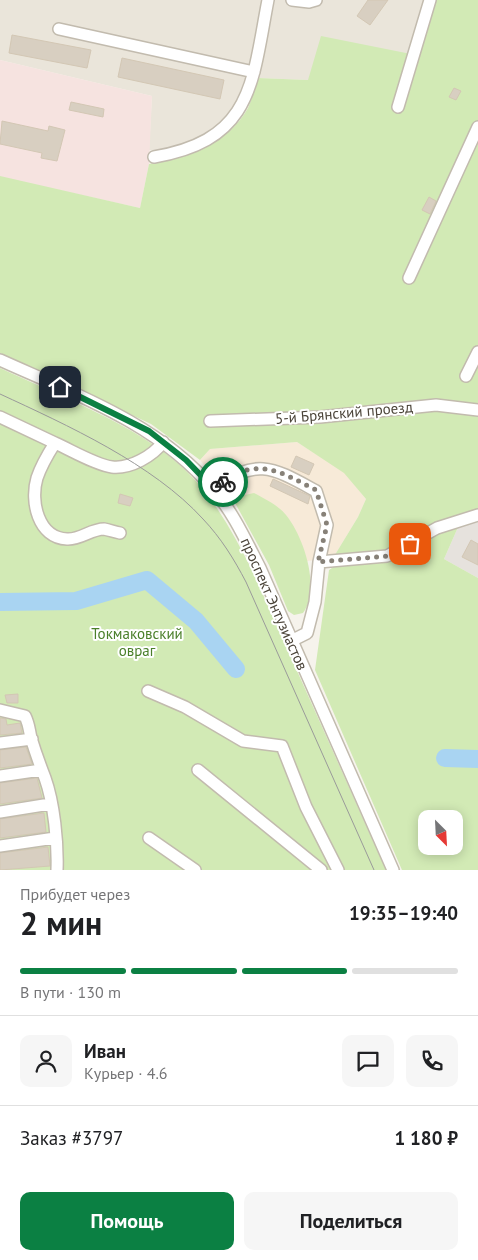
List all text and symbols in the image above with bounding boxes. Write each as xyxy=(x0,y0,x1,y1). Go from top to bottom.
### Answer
pin xyxy=(39,366,81,408)
icon: home xyxy=(46,373,74,401)
street label: 5-й Брянский проезд xyxy=(274,397,414,428)
courier xyxy=(198,457,248,507)
icon: bike xyxy=(209,468,237,496)
pin xyxy=(389,523,431,565)
icon: bag xyxy=(396,530,424,558)
street label: проспект Энтузиастов xyxy=(237,535,312,673)
park label: Токмаковский овраг xyxy=(91,624,183,660)
north arrow xyxy=(418,810,462,855)
map controls xyxy=(418,810,463,855)
text: Прибудет через xyxy=(20,884,130,904)
text: 19:35–19:40 xyxy=(349,901,458,925)
text: 2 мин xyxy=(20,902,102,944)
text: В пути · 130 m xyxy=(20,982,121,1002)
button: person xyxy=(20,1035,72,1087)
button: chat xyxy=(342,1035,394,1087)
button: phone xyxy=(406,1035,458,1087)
text: Иван xyxy=(84,1039,126,1063)
text: Курьер · 4.6 xyxy=(84,1063,168,1083)
text: Заказ #3797 xyxy=(20,1126,123,1150)
text: 1 180 ₽ xyxy=(395,1126,458,1150)
button: Помощь xyxy=(20,1192,234,1250)
button: Поделиться xyxy=(244,1192,458,1250)

